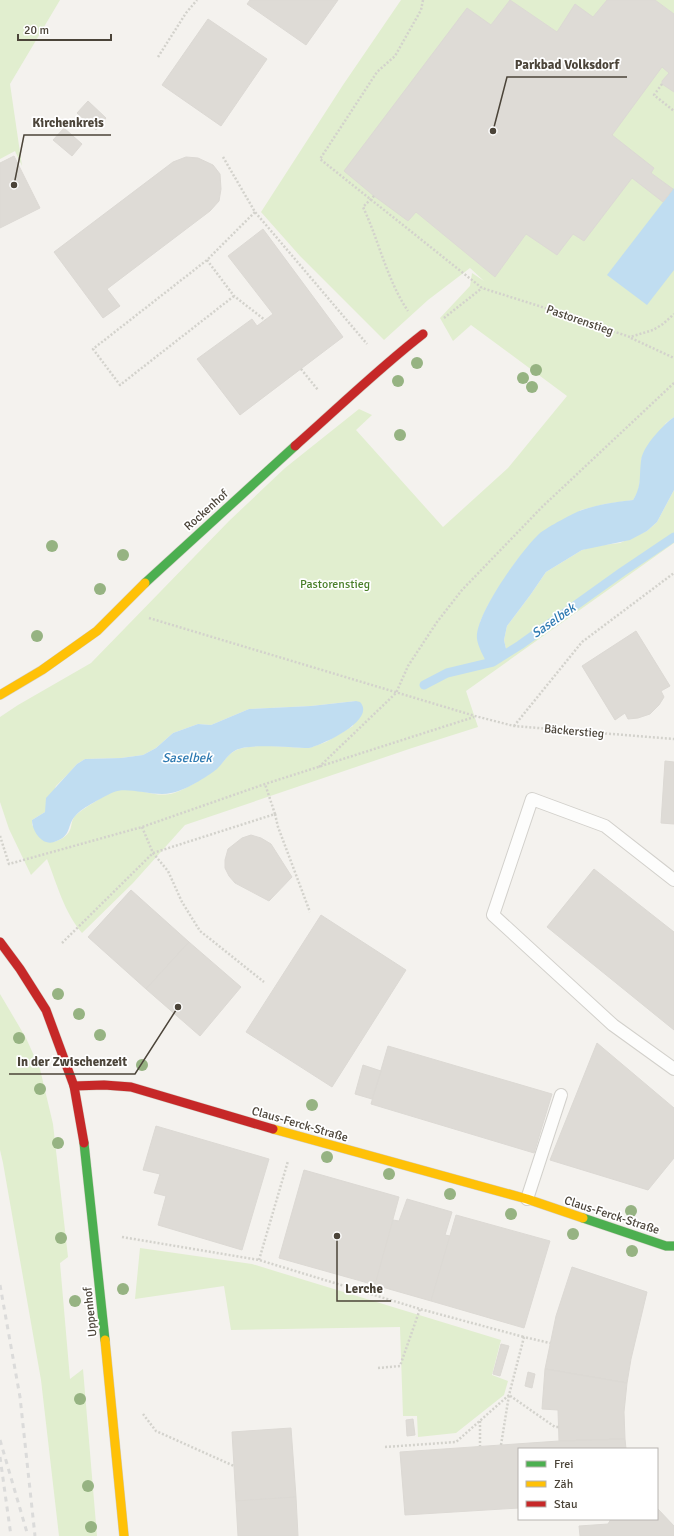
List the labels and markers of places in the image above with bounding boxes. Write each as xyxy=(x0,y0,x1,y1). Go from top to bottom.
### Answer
callout: Parkbad Volksdorf xyxy=(507,52,627,77)
callout: Kirchenkreis xyxy=(24,110,111,135)
callout: In der Zwischenzeit xyxy=(9,1049,135,1074)
callout: Lerche xyxy=(337,1276,391,1301)

